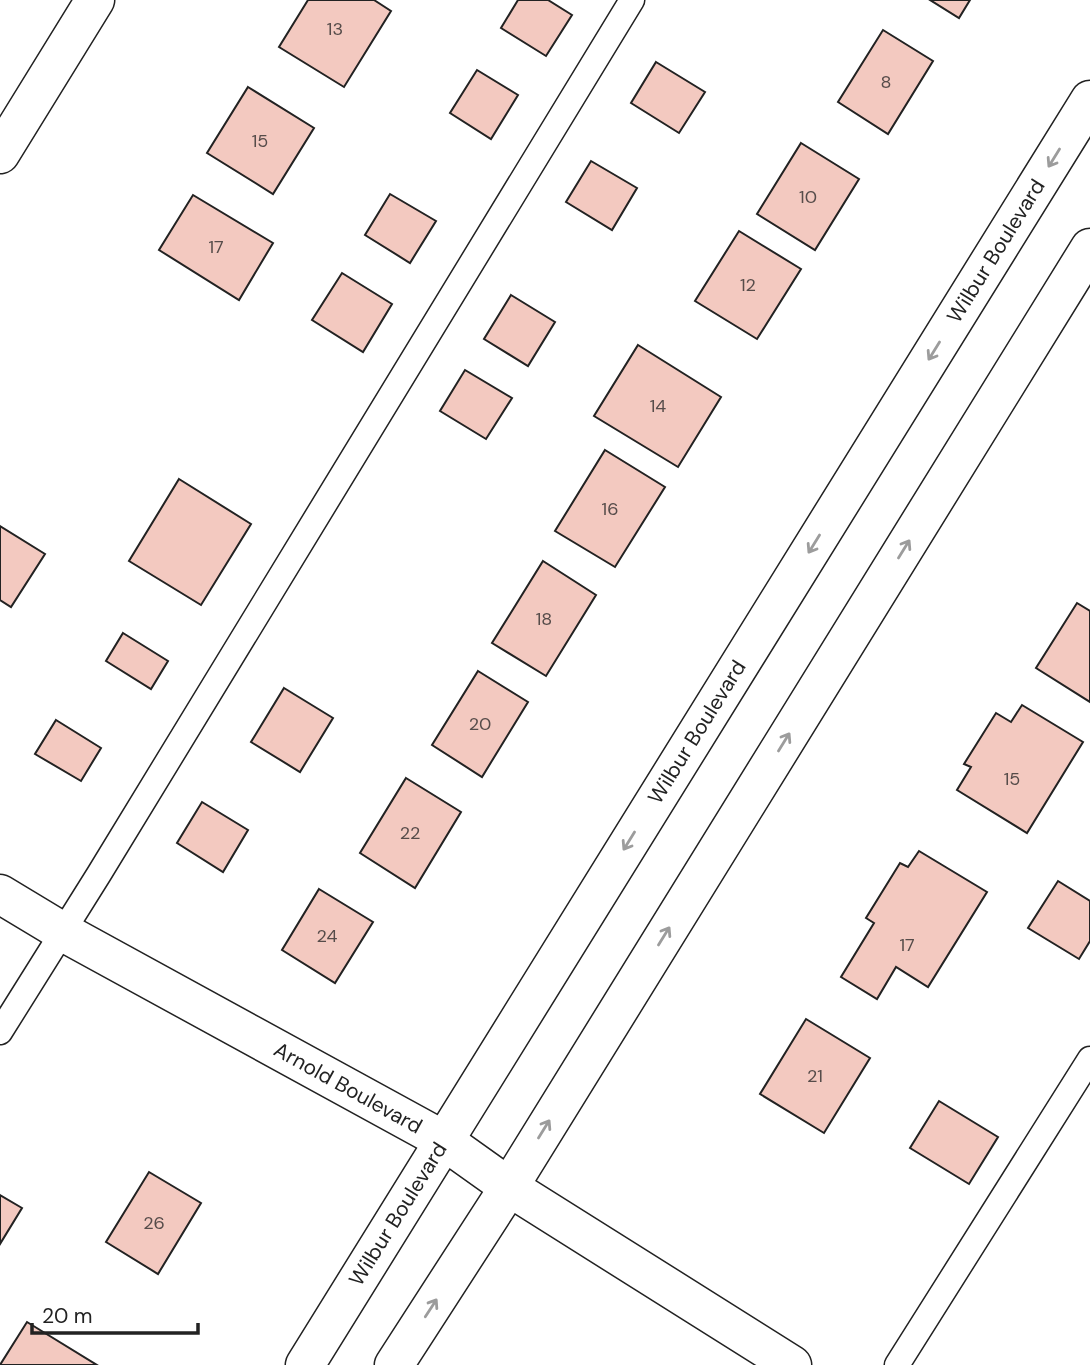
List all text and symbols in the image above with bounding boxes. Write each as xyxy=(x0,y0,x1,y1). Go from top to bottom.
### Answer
house number: 13 xyxy=(327,17,343,41)
house number: 8 xyxy=(881,70,891,94)
house number: 15 xyxy=(252,129,268,153)
one-way arrow xyxy=(1046,147,1060,167)
street label: Wilbur Boulevard xyxy=(941,174,1051,328)
house number: 10 xyxy=(799,185,817,209)
house number: 17 xyxy=(208,235,224,259)
house number: 12 xyxy=(740,273,756,297)
one-way arrow xyxy=(926,341,941,360)
house number: 14 xyxy=(650,394,666,418)
house number: 16 xyxy=(602,497,618,521)
one-way arrow xyxy=(806,534,820,554)
one-way arrow xyxy=(896,540,911,559)
house number: 18 xyxy=(536,607,552,631)
street label: Wilbur Boulevard xyxy=(642,655,752,809)
house number: 20 xyxy=(469,712,491,736)
one-way arrow xyxy=(777,733,791,753)
house number: 15 xyxy=(1004,767,1020,791)
house number: 22 xyxy=(400,821,420,845)
one-way arrow xyxy=(621,831,635,851)
house number: 24 xyxy=(317,924,338,948)
one-way arrow xyxy=(658,926,672,946)
house number: 17 xyxy=(899,933,915,957)
street label: Arnold Boulevard xyxy=(269,1036,427,1140)
house number: 21 xyxy=(807,1064,823,1088)
one-way arrow xyxy=(538,1120,552,1140)
street label: Wilbur Boulevard xyxy=(343,1137,453,1291)
house number: 26 xyxy=(143,1211,165,1235)
scale bar xyxy=(32,1292,198,1336)
one-way arrow xyxy=(424,1298,438,1318)
text: 20 m xyxy=(42,1302,93,1330)

